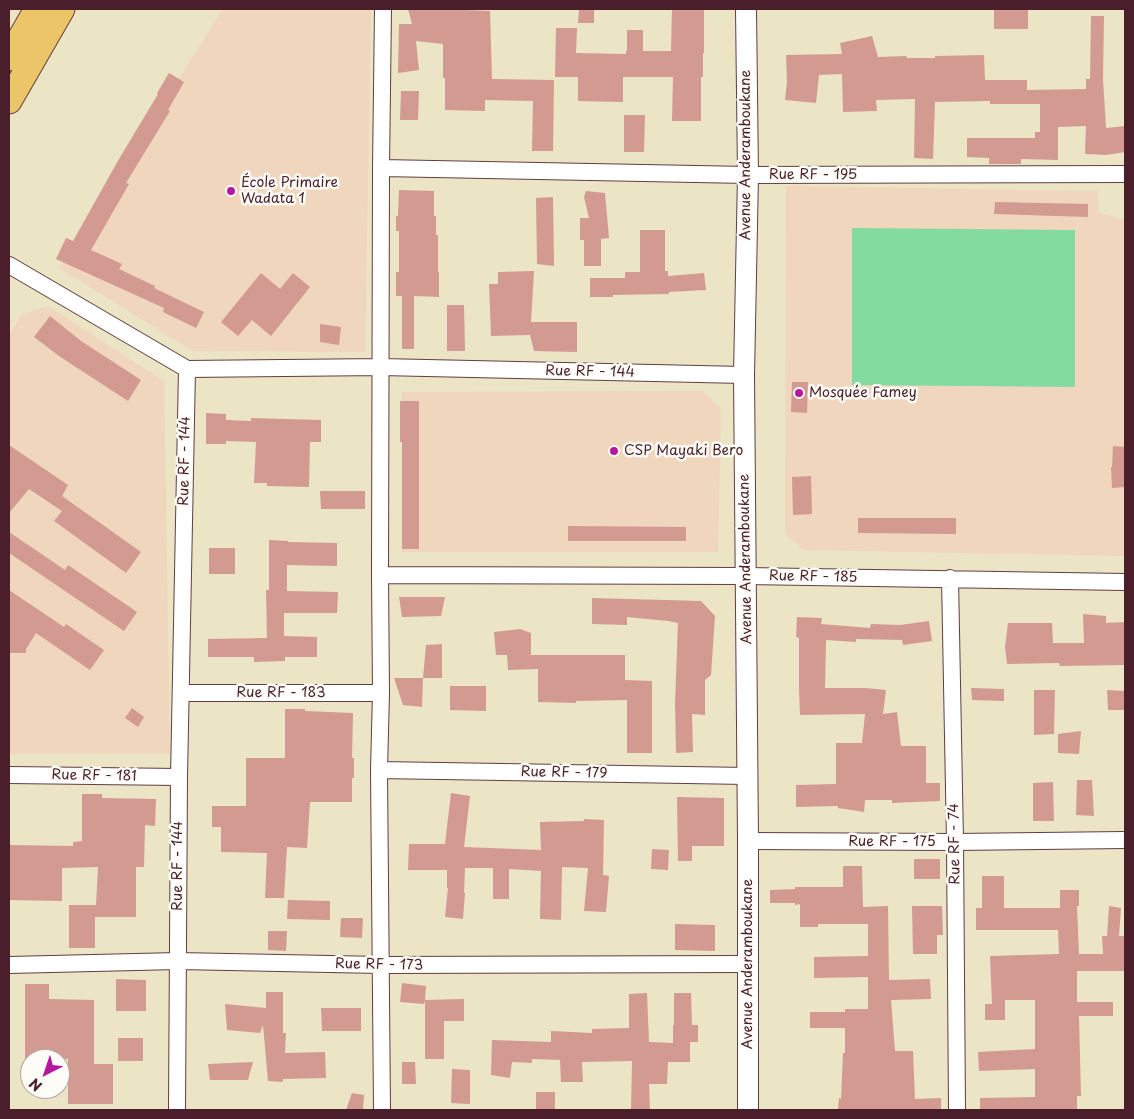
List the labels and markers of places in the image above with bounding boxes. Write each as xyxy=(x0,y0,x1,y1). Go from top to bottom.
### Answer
place label: École Primaire Wadata 1 xyxy=(241,175,338,208)
marker: École Primaire Wadata 1 xyxy=(225,185,237,197)
place label: Mosquée Famey xyxy=(809,385,917,401)
marker: Mosquée Famey xyxy=(793,387,805,399)
place label: CSP Mayaki Bero xyxy=(624,443,743,459)
marker: CSP Mayaki Bero xyxy=(608,445,620,457)

